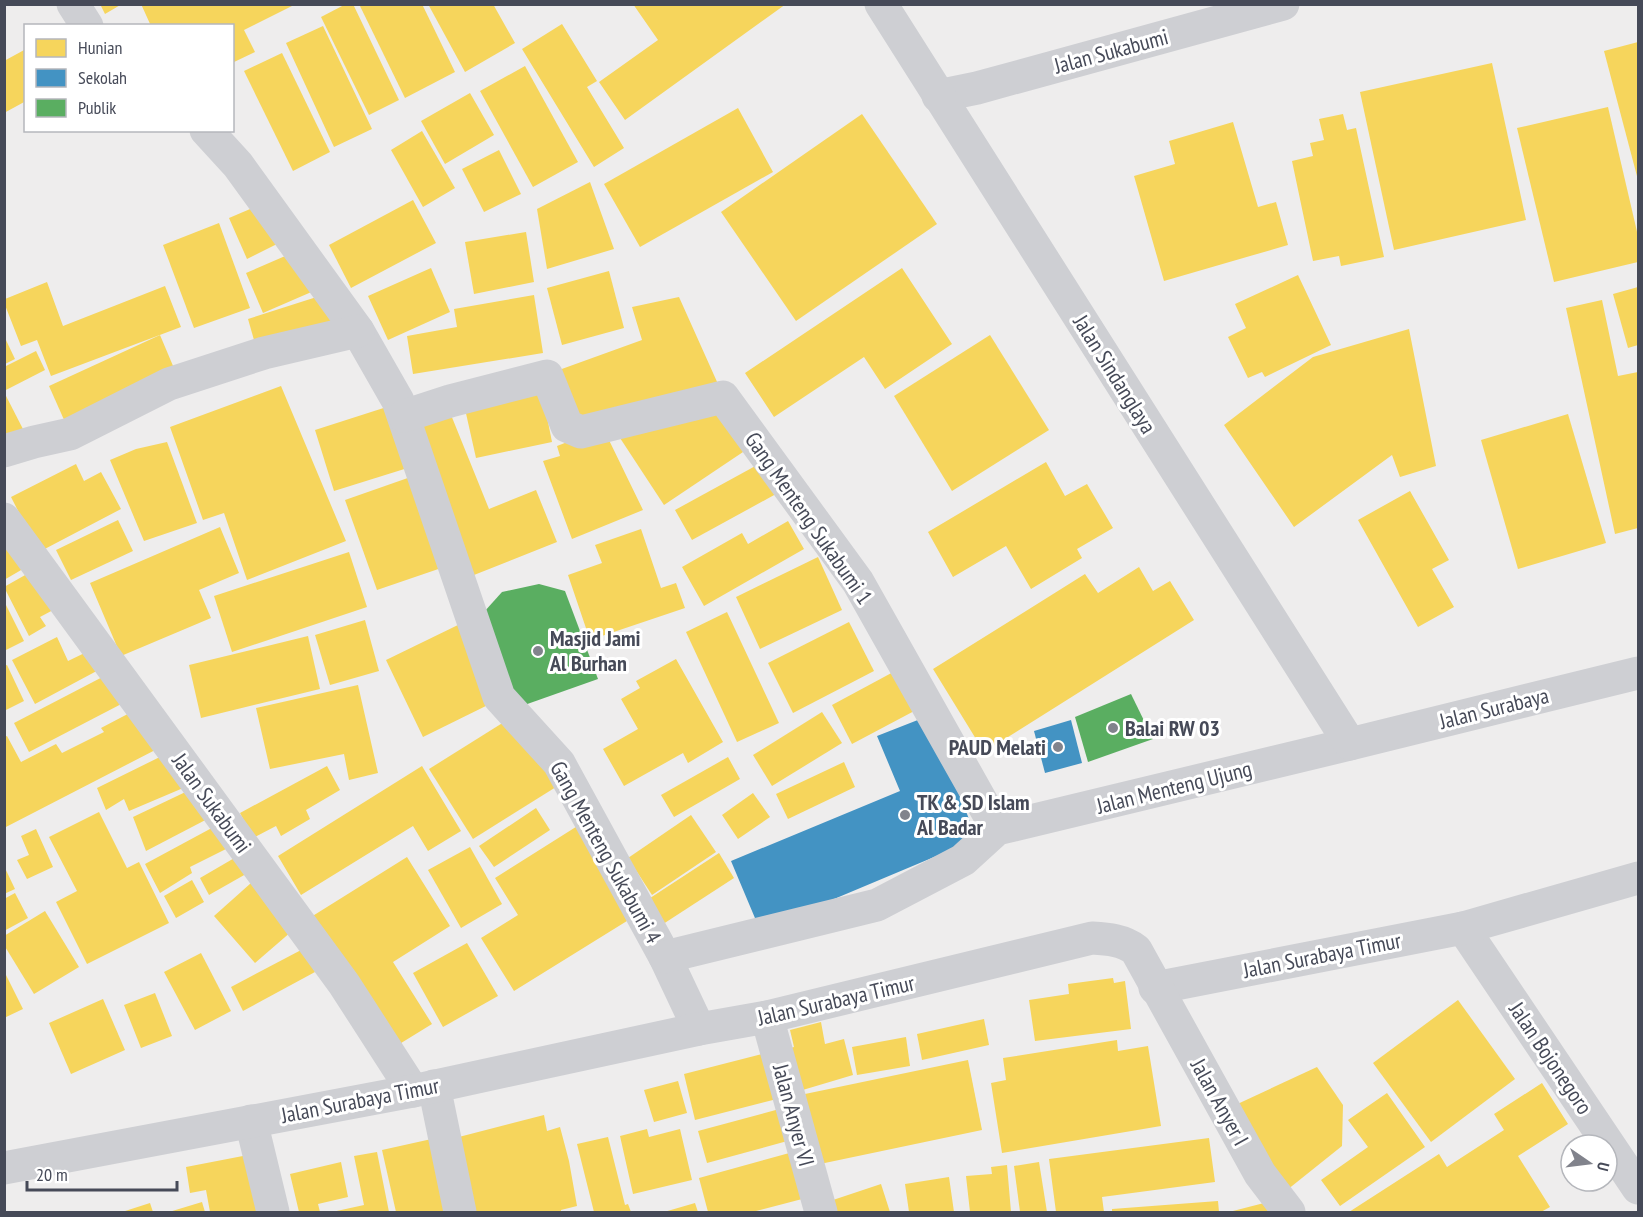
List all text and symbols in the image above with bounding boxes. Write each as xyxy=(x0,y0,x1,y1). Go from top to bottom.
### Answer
street label: Jalan Sukabumi xyxy=(1050,22,1171,80)
legend xyxy=(24,24,234,132)
text: Hunian xyxy=(78,36,122,59)
text: Sekolah xyxy=(78,66,127,89)
text: Publik xyxy=(78,96,116,119)
street label: Jalan Sindanglaya xyxy=(1067,309,1163,439)
street label: Gang Menteng Sukabumi 1 xyxy=(739,426,879,610)
place label: Masjid Jami Al Burhan xyxy=(549,624,641,677)
marker: Masjid Jami Al Burhan xyxy=(531,644,545,658)
street label: Jalan Surabaya xyxy=(1436,681,1552,735)
place label: Balai RW 03 xyxy=(1125,714,1220,742)
marker: Balai RW 03 xyxy=(1106,721,1120,735)
place label: PAUD Melati xyxy=(949,733,1046,761)
marker: PAUD Melati xyxy=(1051,740,1065,754)
street label: Jalan Sukabumi xyxy=(166,747,258,858)
street label: Jalan Menteng Ujung xyxy=(1093,754,1254,820)
street label: Gang Menteng Sukabumi 4 xyxy=(544,756,668,948)
place label: TK & SD Islam Al Badar xyxy=(916,788,1030,841)
marker: TK & SD Islam Al Badar xyxy=(898,808,912,822)
street label: Jalan Surabaya Timur xyxy=(1240,926,1403,984)
street label: Jalan Surabaya Timur xyxy=(754,968,917,1032)
street label: Jalan Bojonegoro xyxy=(1503,996,1599,1120)
street label: Jalan Anyer I xyxy=(1184,1053,1255,1150)
street label: Jalan Anyer VI xyxy=(767,1060,821,1169)
street label: Jalan Surabaya Timur xyxy=(278,1071,441,1129)
north arrow xyxy=(1559,1133,1619,1193)
scale bar xyxy=(27,1154,177,1192)
text: U xyxy=(1593,1160,1614,1173)
text: 20 m xyxy=(36,1163,68,1186)

